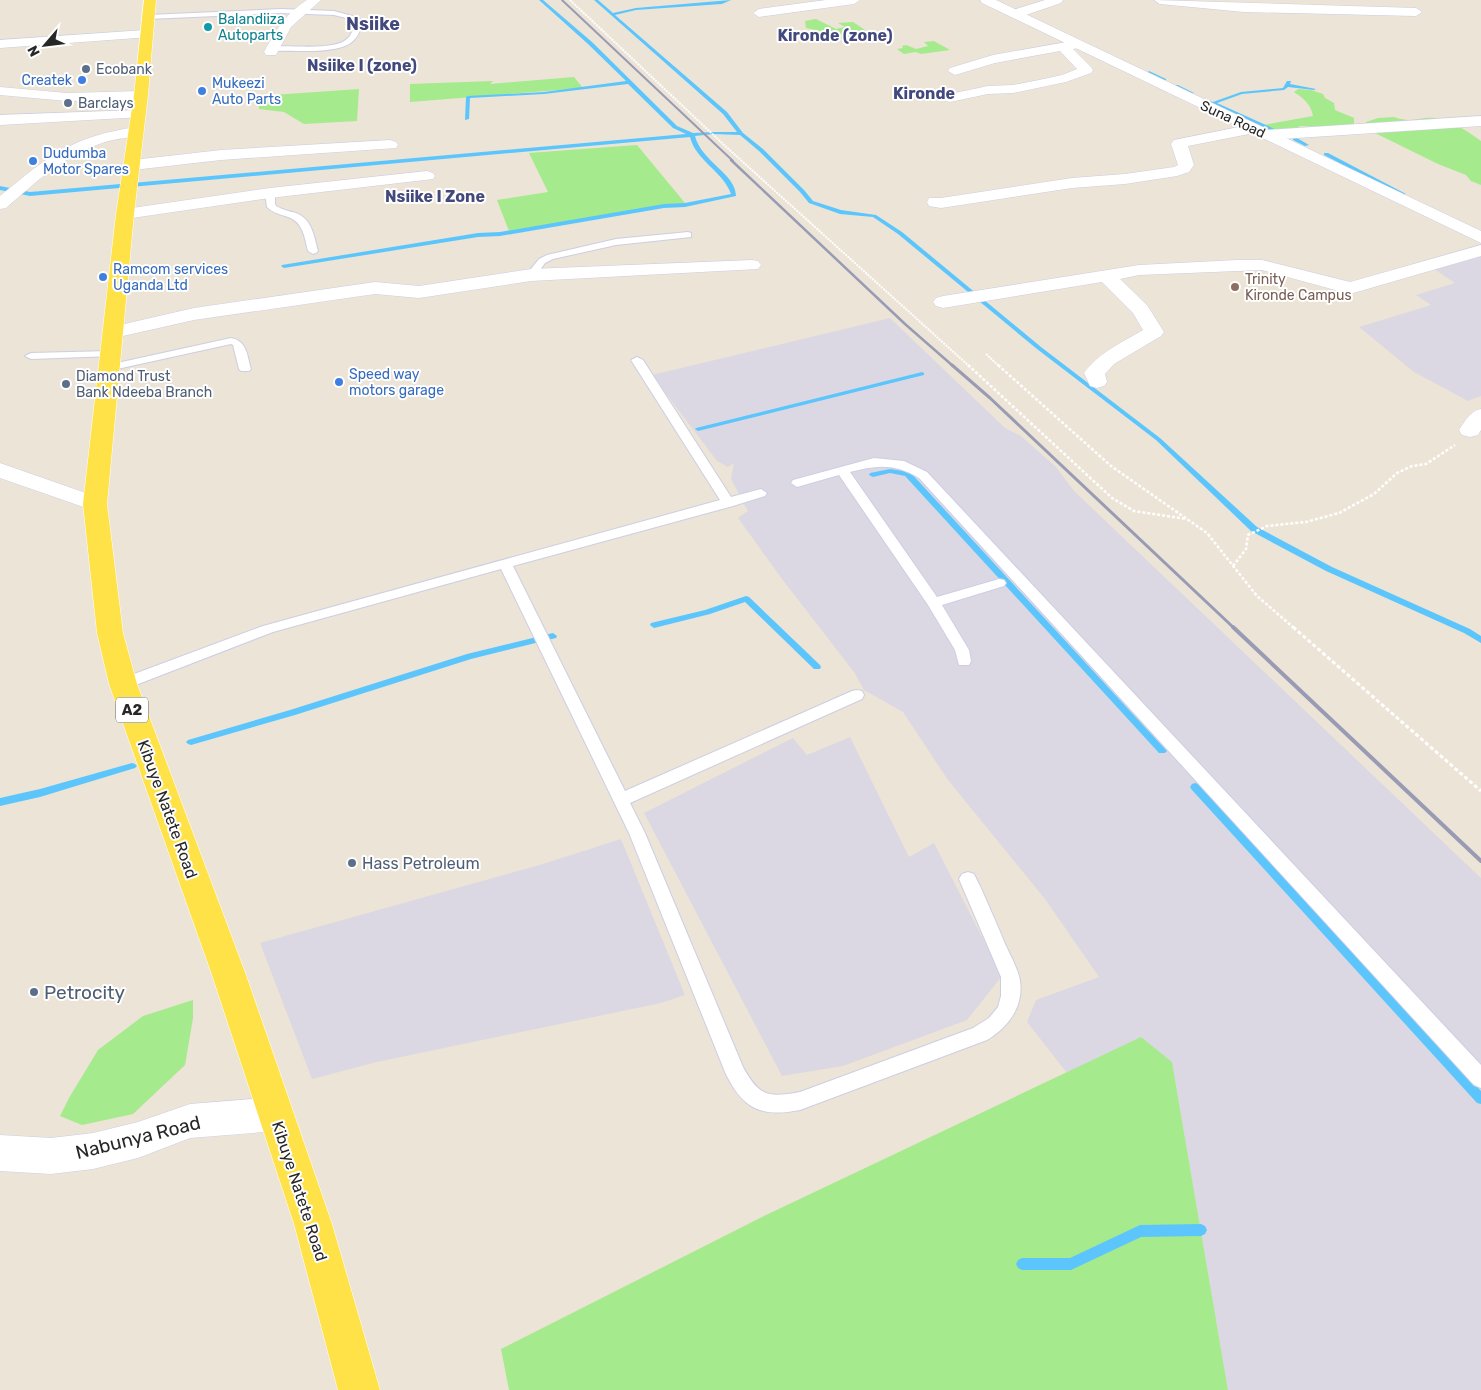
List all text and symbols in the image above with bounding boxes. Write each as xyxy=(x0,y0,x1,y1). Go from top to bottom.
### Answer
place label: Balandiiza Autoparts xyxy=(218,11,285,44)
district label: Nsiike xyxy=(346,13,400,35)
north arrow xyxy=(20,20,70,70)
marker: Balandiiza Autoparts xyxy=(202,21,214,33)
district label: Kironde (zone) xyxy=(777,26,893,45)
text: N xyxy=(24,42,44,59)
district label: Nsiike I (zone) xyxy=(307,56,417,75)
place label: Ecobank xyxy=(96,61,153,78)
marker: Ecobank xyxy=(80,63,92,75)
place label: Createk xyxy=(21,72,73,89)
marker: Createk xyxy=(76,74,88,86)
place label: Mukeezi Auto Parts xyxy=(212,75,281,108)
district label: Kironde xyxy=(893,84,955,103)
marker: Mukeezi Auto Parts xyxy=(196,85,208,97)
place label: Barclays xyxy=(78,95,134,112)
marker: Barclays xyxy=(62,97,74,109)
street label: Suna Road xyxy=(1197,97,1268,142)
place label: Dudumba Motor Spares xyxy=(43,145,129,178)
marker: Dudumba Motor Spares xyxy=(27,155,39,167)
district label: Nsiike I Zone xyxy=(385,187,485,206)
place label: Ramcom services Uganda Ltd xyxy=(113,261,228,294)
marker: Ramcom services Uganda Ltd xyxy=(97,271,109,283)
place label: Trinity Kironde Campus xyxy=(1245,271,1352,304)
marker: Trinity Kironde Campus xyxy=(1229,281,1241,293)
place label: Speed way motors garage xyxy=(349,366,444,399)
place label: Diamond Trust Bank Ndeeba Branch xyxy=(76,368,212,401)
marker: Speed way motors garage xyxy=(333,376,345,388)
marker: Diamond Trust Bank Ndeeba Branch xyxy=(60,378,72,390)
road number: A2 xyxy=(116,698,148,722)
street label: Kibuye Natete Road xyxy=(134,737,201,881)
place label: Hass Petroleum xyxy=(362,854,480,873)
marker: Hass Petroleum xyxy=(346,857,358,869)
place label: Petrocity xyxy=(44,981,125,1004)
marker: Petrocity xyxy=(28,986,40,998)
street label: Nabunya Road xyxy=(73,1111,203,1164)
street label: Kibuye Natete Road xyxy=(268,1119,331,1264)

